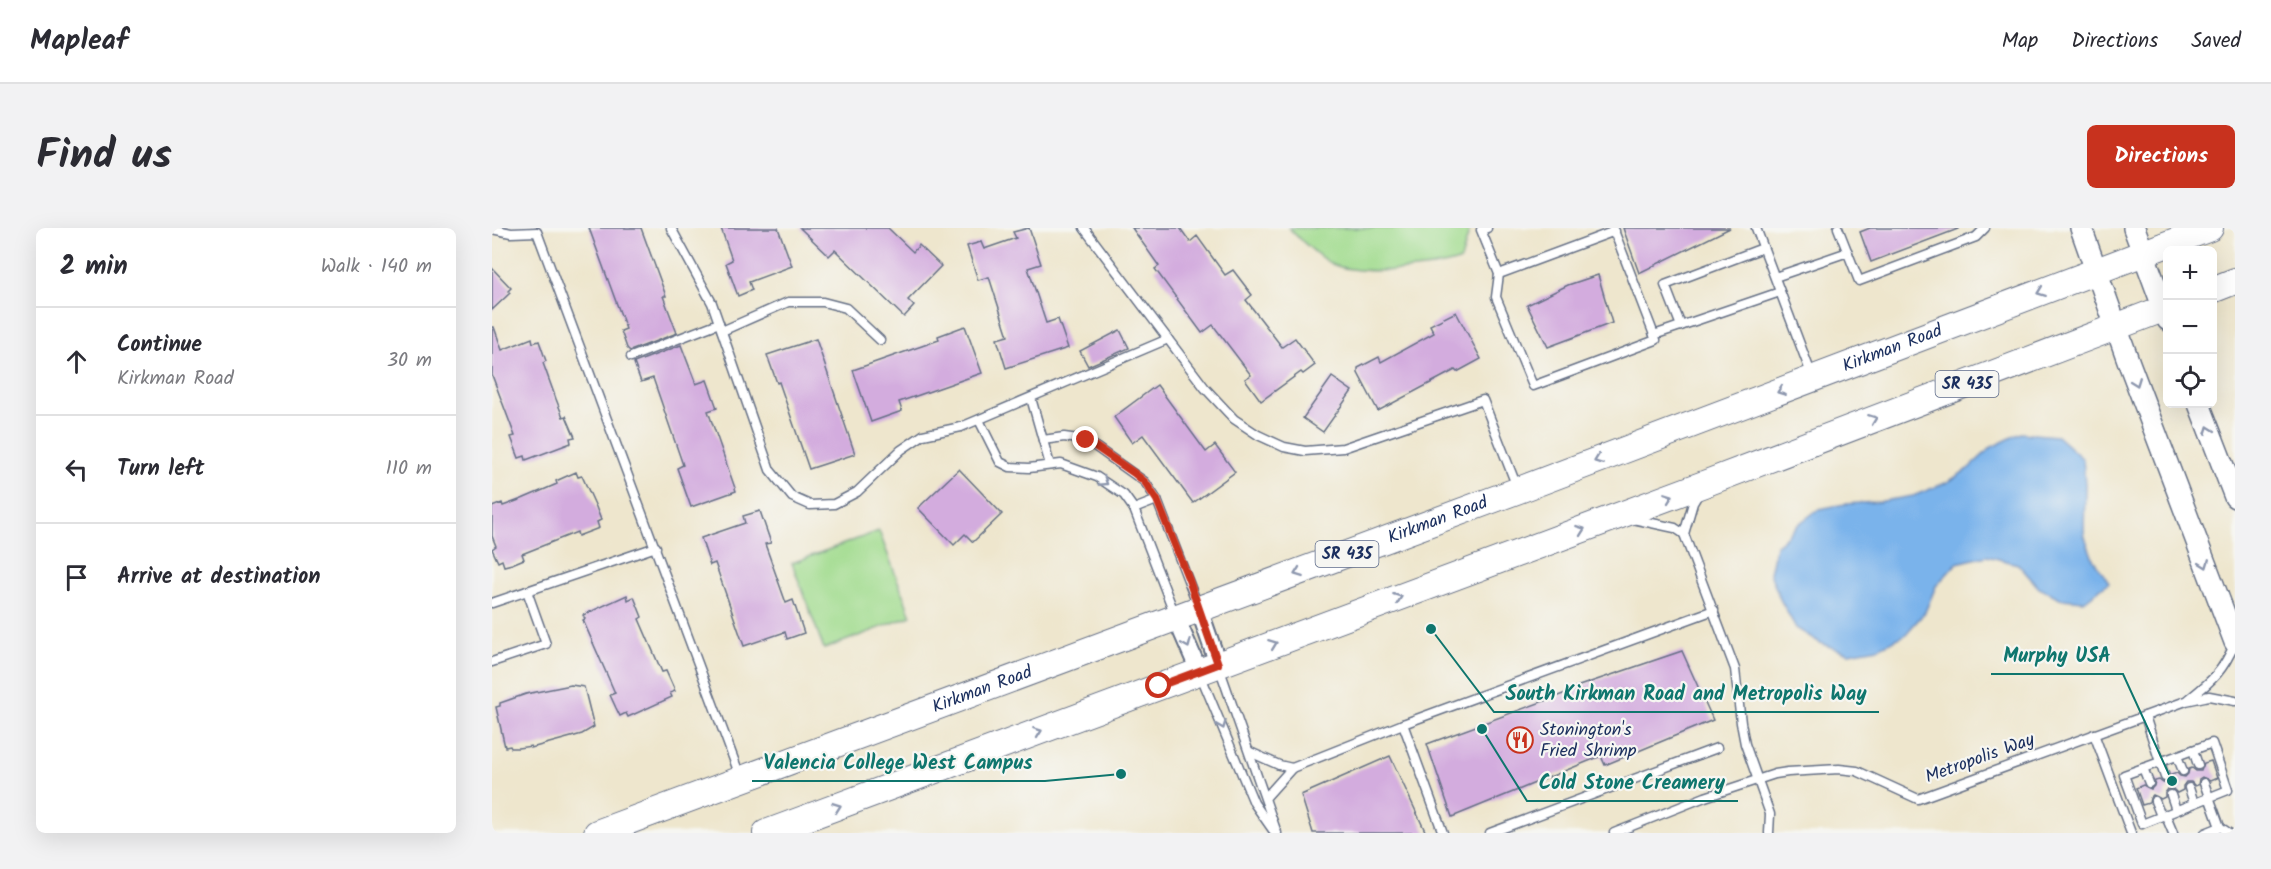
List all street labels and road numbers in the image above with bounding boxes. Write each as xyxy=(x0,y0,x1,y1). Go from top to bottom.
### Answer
street label: Kirkman Road xyxy=(1838,316,1948,381)
road number: SR 435 xyxy=(1936,371,1998,397)
street label: Kirkman Road xyxy=(1383,488,1493,552)
road number: SR 435 xyxy=(1316,541,1378,567)
street label: Kirkman Road xyxy=(928,657,1037,722)
street label: Metropolis Way xyxy=(1921,726,2039,792)

